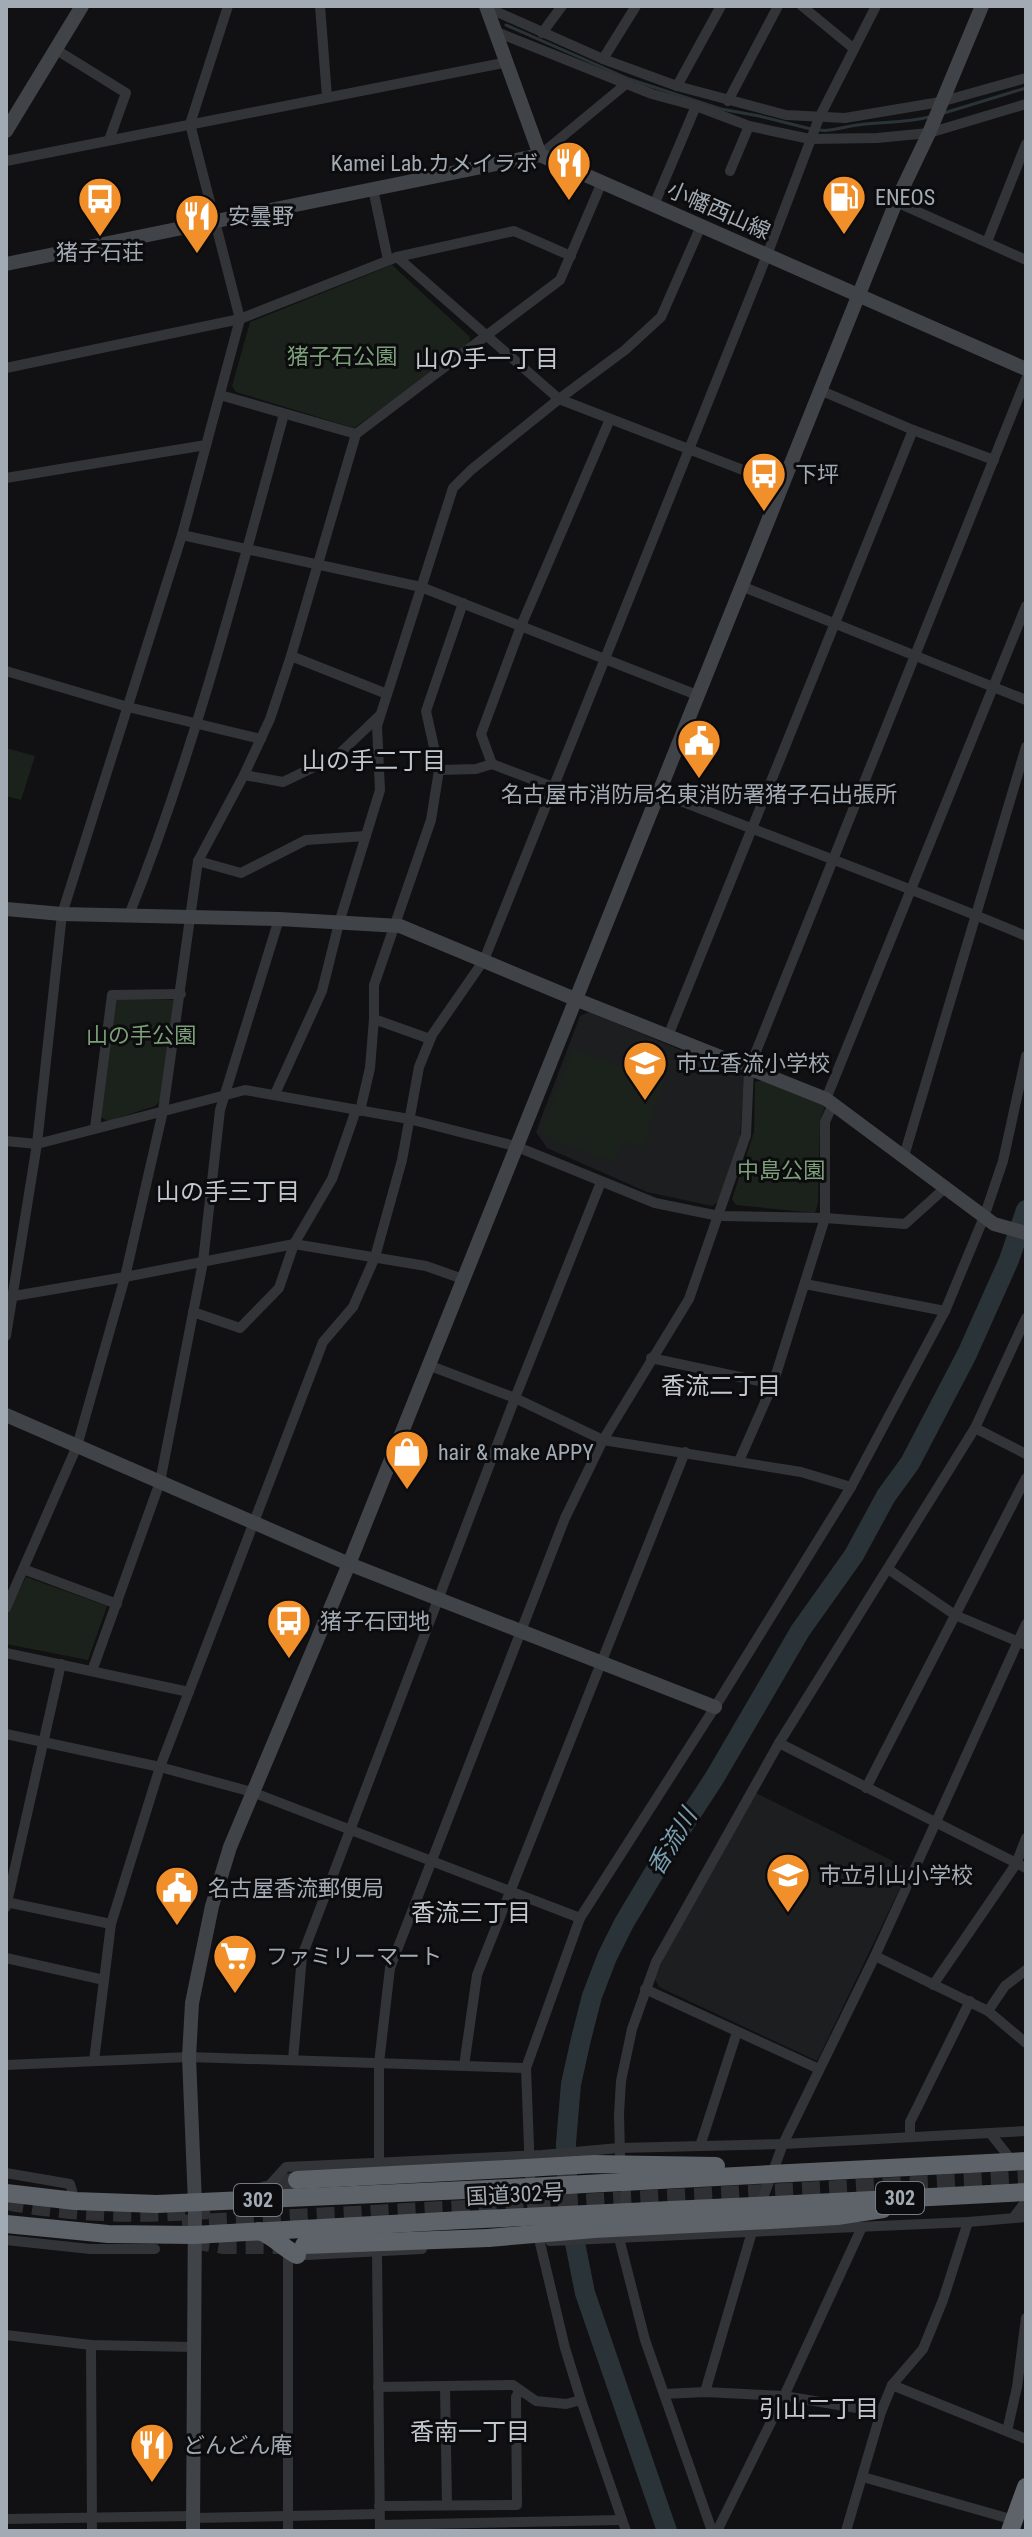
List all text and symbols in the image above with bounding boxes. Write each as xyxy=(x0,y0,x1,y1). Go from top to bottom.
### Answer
restaurant icon: Kamei Lab.カメイラボ xyxy=(545,139,593,202)
place label: Kamei Lab.カメイラボ xyxy=(331,151,538,176)
fuel station icon: ENEOS xyxy=(820,173,868,236)
bus stop icon: 猪子石荘 xyxy=(76,175,124,238)
street label: 小幡西山線 xyxy=(663,177,774,244)
place label: ENEOS xyxy=(875,185,935,210)
restaurant icon: 安曇野 xyxy=(173,192,221,255)
place label: 安曇野 xyxy=(228,204,294,229)
place label: 猪子石荘 xyxy=(56,240,144,265)
park label: 猪子石公園 xyxy=(287,344,397,369)
district label: 山の手一丁目 xyxy=(415,345,559,373)
bus stop icon: 下坪 xyxy=(740,450,788,513)
place label: 下坪 xyxy=(795,462,839,487)
public building icon: 名古屋市消防局名東消防署猪子石出張所 xyxy=(675,717,723,780)
district label: 山の手二丁目 xyxy=(302,747,446,775)
place label: 名古屋市消防局名東消防署猪子石出張所 xyxy=(501,782,897,807)
park label: 山の手公園 xyxy=(86,1023,196,1048)
school or university icon: 市立香流小学校 xyxy=(621,1039,669,1102)
place label: 市立香流小学校 xyxy=(676,1051,830,1076)
park label: 中島公園 xyxy=(737,1158,825,1183)
district label: 山の手三丁目 xyxy=(156,1178,300,1206)
district label: 香流二丁目 xyxy=(661,1372,781,1400)
shop icon: hair & make APPY xyxy=(383,1428,431,1491)
place label: hair & make APPY xyxy=(438,1440,594,1465)
bus stop icon: 猪子石団地 xyxy=(265,1597,313,1660)
place label: 猪子石団地 xyxy=(320,1609,430,1634)
water label: 香流川 xyxy=(641,1801,704,1880)
school or university icon: 市立引山小学校 xyxy=(764,1851,812,1914)
place label: 市立引山小学校 xyxy=(819,1863,973,1888)
public building icon: 名古屋香流郵便局 xyxy=(153,1864,201,1927)
place label: 名古屋香流郵便局 xyxy=(208,1876,384,1901)
district label: 香流三丁目 xyxy=(411,1899,531,1927)
supermarket icon: ファミリーマート xyxy=(211,1932,259,1995)
place label: ファミリーマート xyxy=(266,1944,442,1969)
street label: 国道302号 xyxy=(465,2179,565,2210)
road number: 302 xyxy=(876,2182,924,2214)
road number: 302 xyxy=(234,2184,282,2216)
district label: 引山二丁目 xyxy=(759,2395,879,2423)
district label: 香南一丁目 xyxy=(410,2418,530,2446)
restaurant icon: どんどん庵 xyxy=(128,2421,176,2484)
place label: どんどん庵 xyxy=(183,2433,292,2458)

